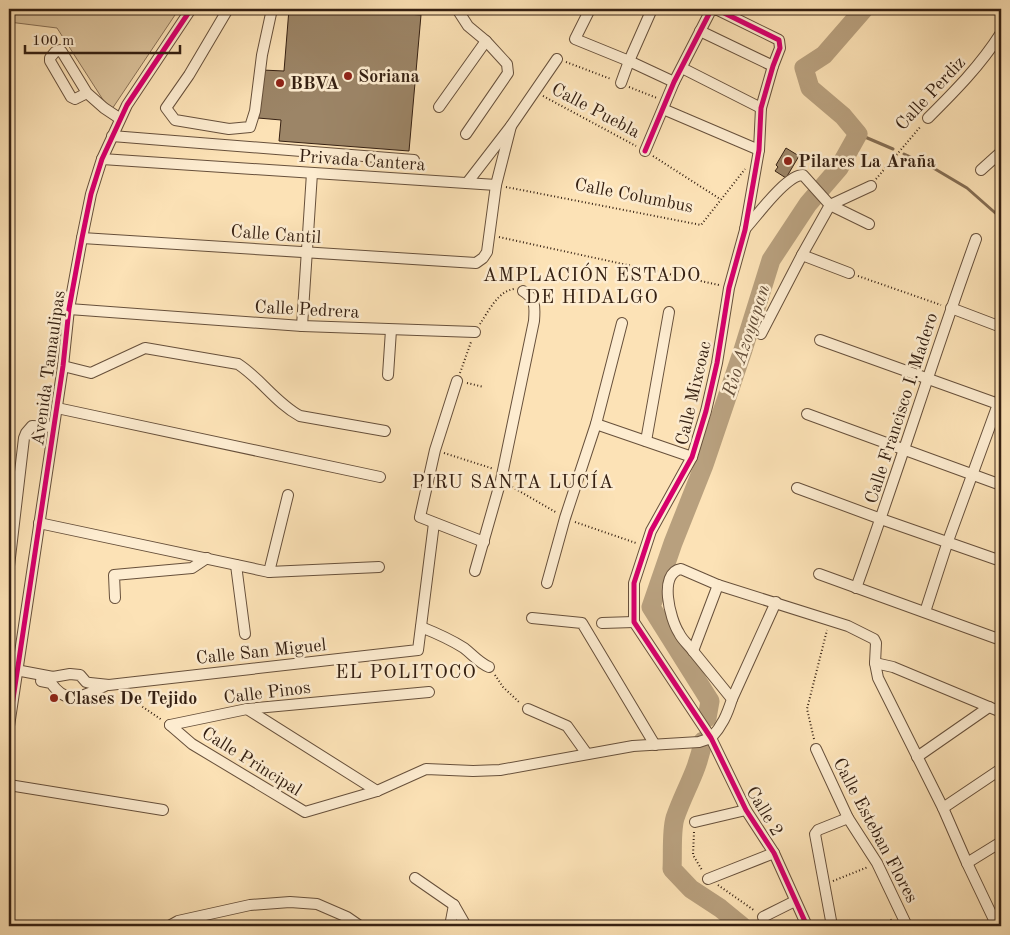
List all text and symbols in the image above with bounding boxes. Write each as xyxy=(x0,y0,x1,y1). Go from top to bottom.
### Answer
scale bar xyxy=(25,22,180,54)
text: 100 m xyxy=(32,34,74,49)
street label: Calle Perdiz xyxy=(892,53,969,134)
place label: Soriana xyxy=(358,68,420,86)
marker: Soriana xyxy=(342,70,354,82)
place label: BBVA xyxy=(290,75,340,93)
marker: BBVA xyxy=(274,77,286,89)
street label: Calle Puebla xyxy=(548,80,643,142)
street label: Privada Cantera xyxy=(298,148,426,174)
place label: Pilares La Araña xyxy=(798,153,936,171)
marker: Pilares La Araña xyxy=(782,155,794,167)
street label: Calle Columbus xyxy=(573,176,695,216)
street label: Calle Cantil xyxy=(230,223,322,247)
district label: AMPLACIÓN ESTADO DE HIDALGO xyxy=(483,262,701,308)
water label: Rio Azoyapan xyxy=(720,282,774,400)
street label: Avenida Tamaulipas xyxy=(29,289,69,447)
street label: Calle Pedrera xyxy=(254,298,360,322)
street label: Calle Francisco I. Madero xyxy=(863,311,941,506)
street label: Calle Mixcoac xyxy=(673,339,715,447)
district label: PIRU SANTA LUCÍA xyxy=(412,470,614,493)
street label: Calle San Miguel xyxy=(195,636,327,668)
district label: EL POLITOCO xyxy=(335,664,477,683)
street label: Calle Pinos xyxy=(223,679,312,707)
place label: Clases De Tejido xyxy=(64,690,197,708)
marker: Clases De Tejido xyxy=(48,692,60,704)
street label: Calle Principal xyxy=(198,724,305,800)
street label: Calle Esteban Flores xyxy=(829,755,921,906)
street label: Calle 2 xyxy=(742,784,786,839)

